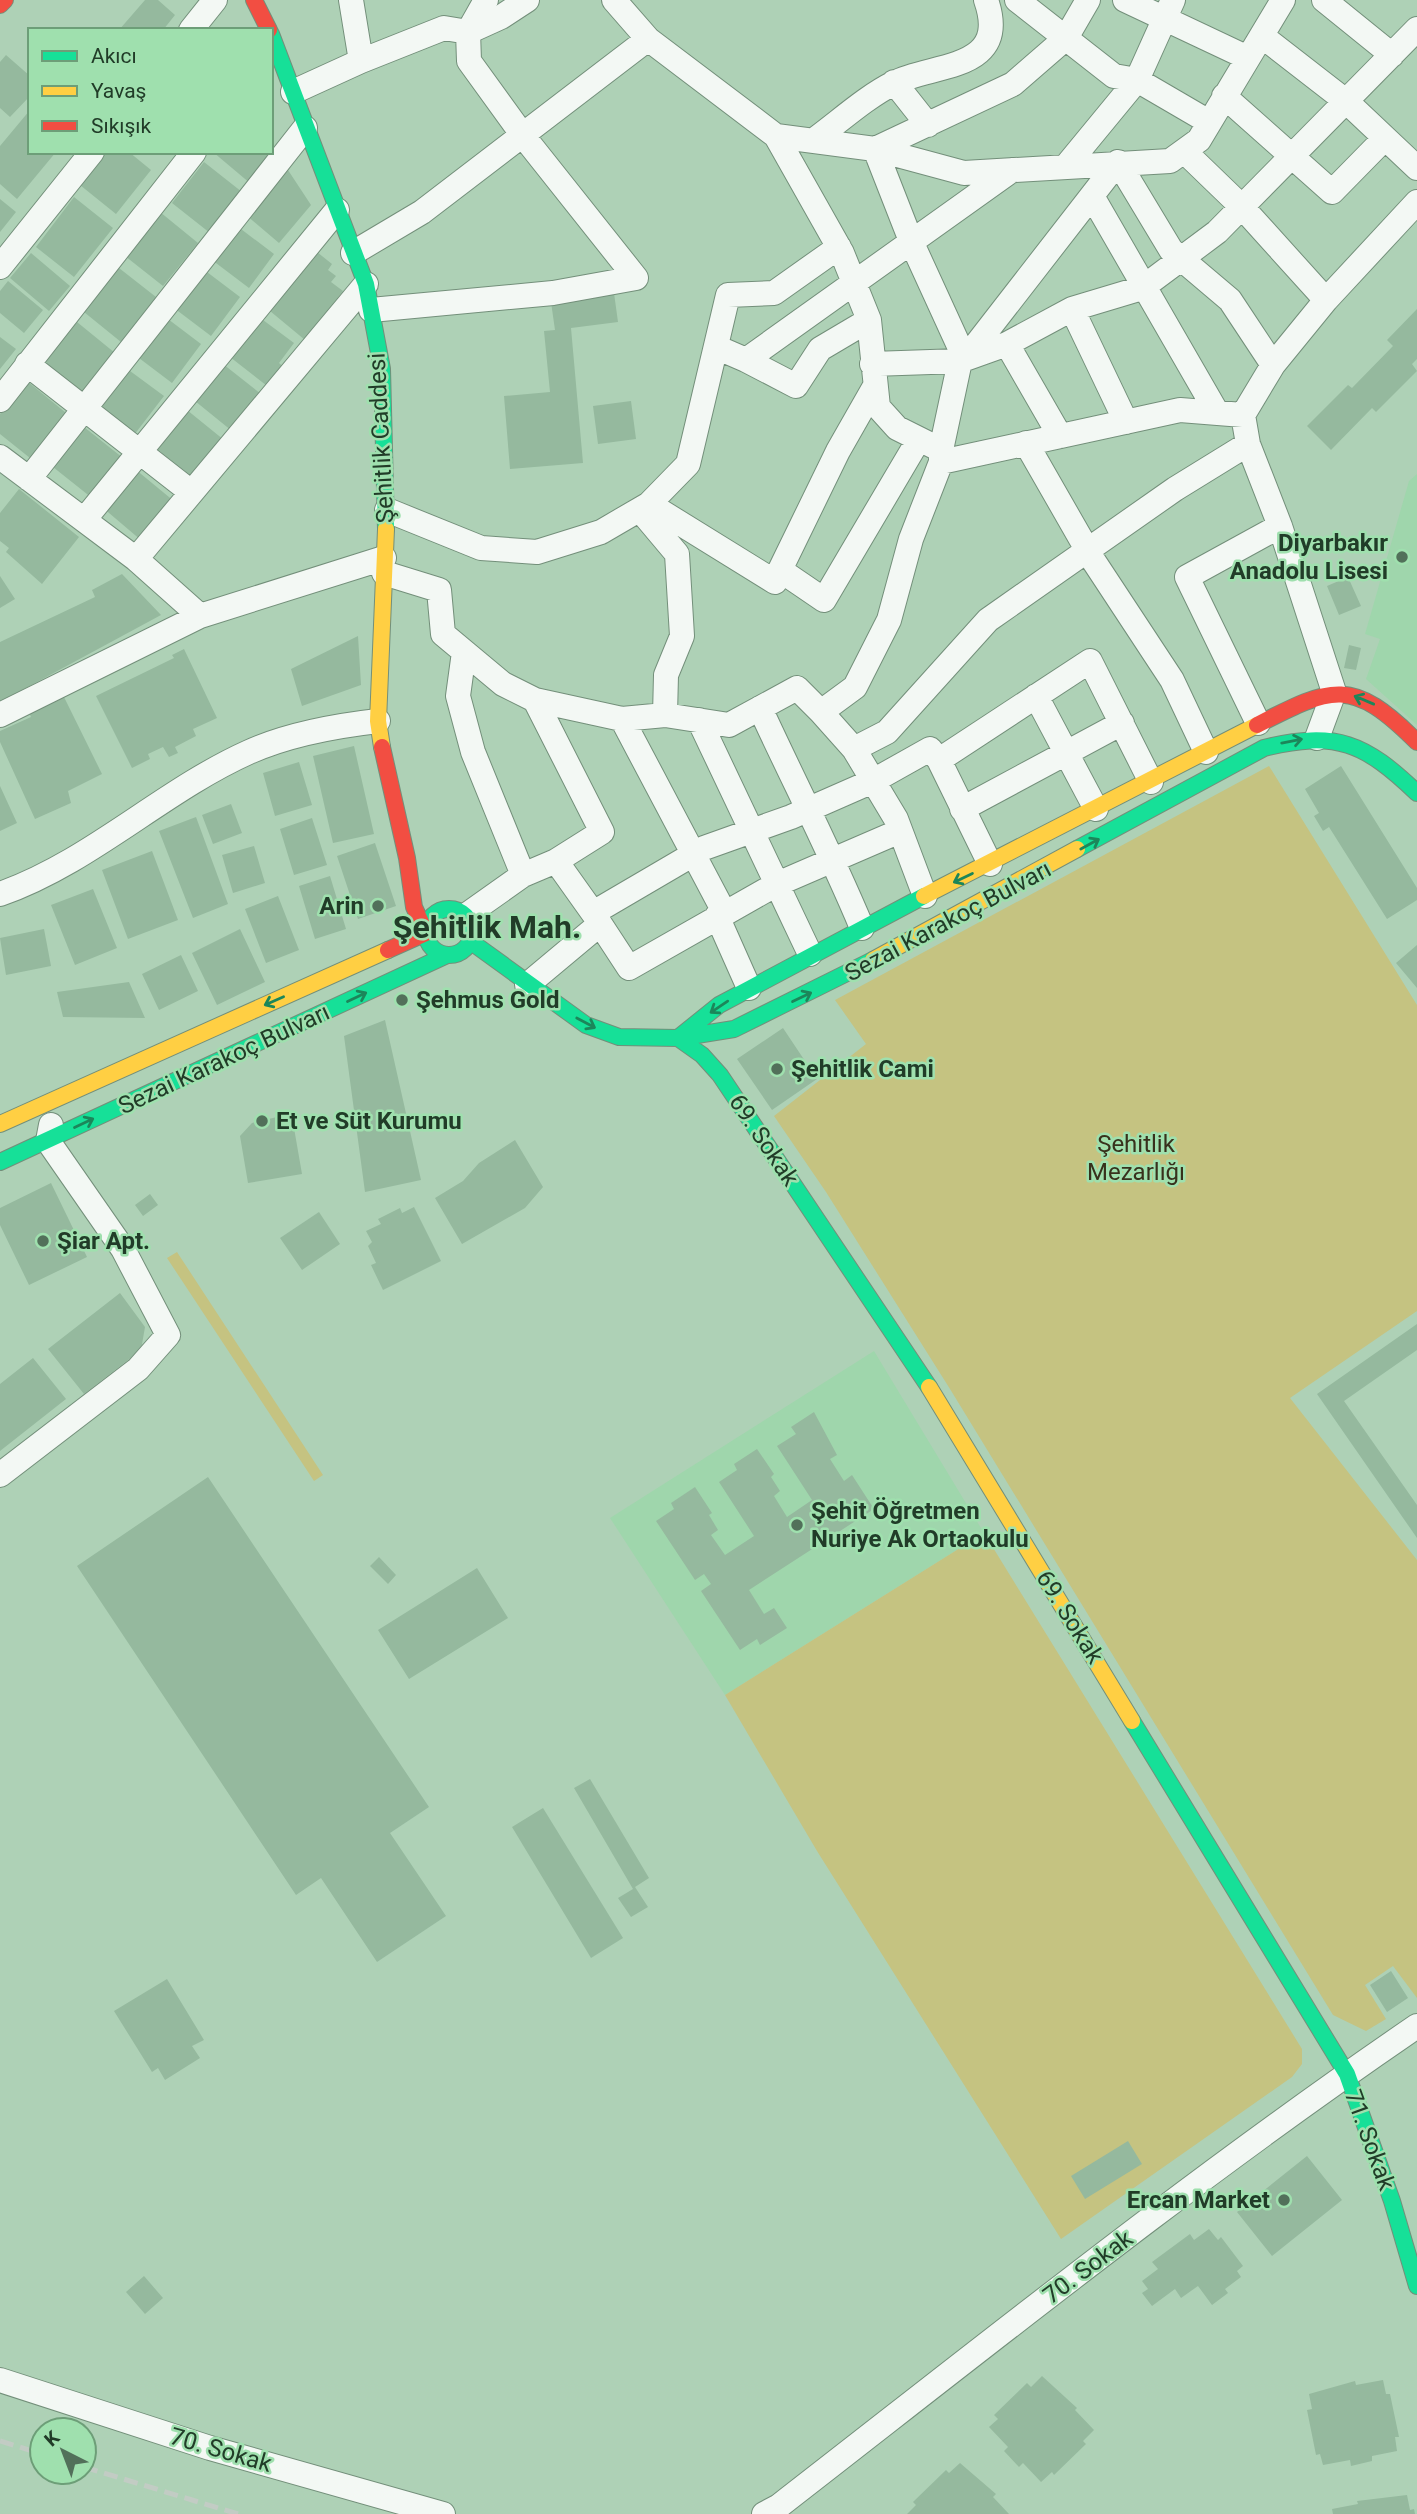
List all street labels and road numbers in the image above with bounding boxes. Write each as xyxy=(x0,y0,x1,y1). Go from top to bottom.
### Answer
street label: Şehitlik Caddesi xyxy=(363,352,399,524)
street label: Sezai Karakoç Bulvarı xyxy=(840,855,1056,987)
street label: Sezai Karakoç Bulvarı xyxy=(114,998,334,1120)
street label: 69. Sokak xyxy=(723,1089,805,1192)
street label: 69. Sokak xyxy=(1030,1565,1110,1669)
street label: 71. Sokak xyxy=(1339,2086,1401,2195)
street label: 70. Sokak xyxy=(1038,2224,1139,2310)
street label: 70. Sokak xyxy=(167,2422,276,2478)

